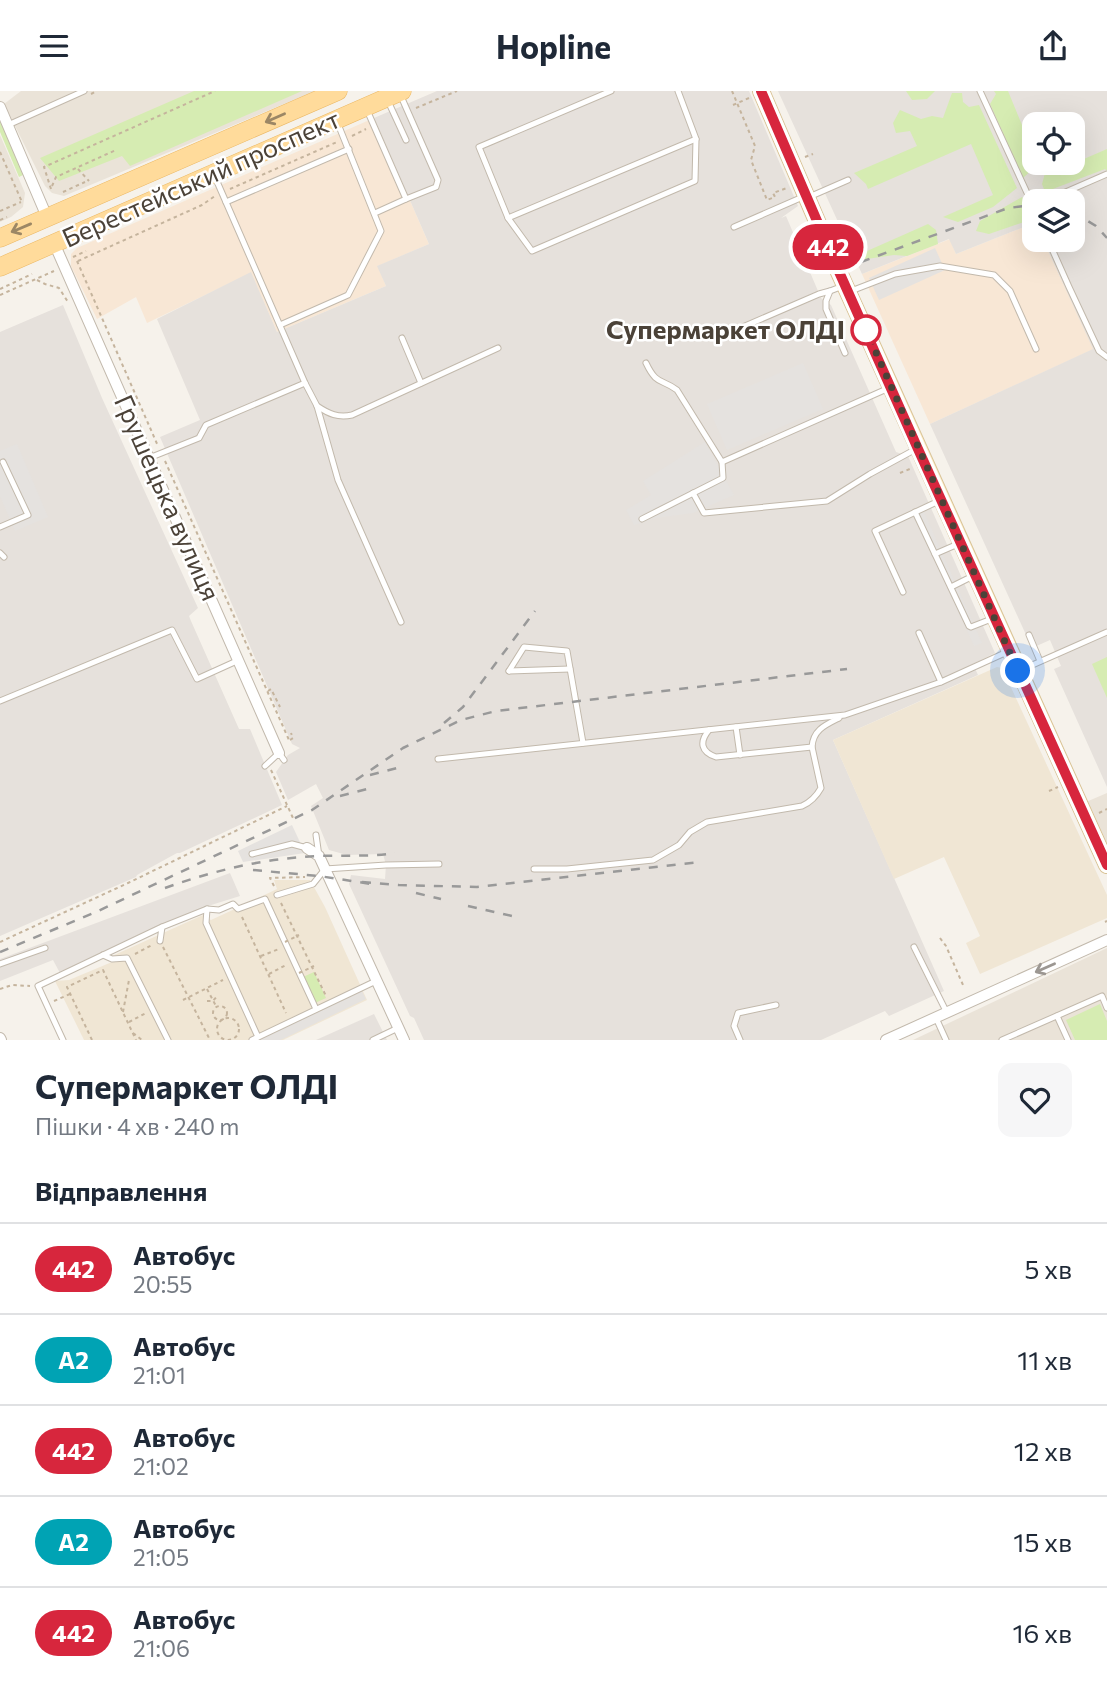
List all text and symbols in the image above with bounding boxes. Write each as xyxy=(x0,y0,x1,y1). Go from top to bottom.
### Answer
text: Hopline xyxy=(496,26,611,66)
icon: menu xyxy=(35,27,73,65)
icon: share xyxy=(1034,27,1072,65)
street label: Берестейський проспект xyxy=(57,102,344,253)
one-way arrow xyxy=(265,112,286,125)
map controls xyxy=(1022,112,1085,252)
button: locate xyxy=(1022,112,1085,175)
button: layers xyxy=(1022,189,1085,252)
one-way arrow xyxy=(11,223,33,236)
line badge: 442 xyxy=(788,224,868,270)
text: 442 xyxy=(807,232,849,261)
place label: Супермаркет ОЛДІ xyxy=(606,313,845,344)
marker: Супермаркет ОЛДІ xyxy=(851,315,881,345)
street label: Грушецька вулиця xyxy=(109,390,228,605)
your location xyxy=(1000,653,1035,688)
one-way arrow xyxy=(1035,962,1056,975)
button: heart xyxy=(998,1063,1072,1137)
text: Супермаркет ОЛДІ xyxy=(35,1065,338,1106)
text: Пішки · 4 хв · 240 m xyxy=(35,1112,239,1140)
text: Відправлення xyxy=(35,1175,207,1206)
text: Автобус xyxy=(133,1239,235,1270)
text: 5 хв xyxy=(1024,1253,1072,1284)
text: 442 xyxy=(52,1254,95,1283)
text: 20:55 xyxy=(133,1270,193,1298)
text: Автобус xyxy=(133,1330,235,1361)
text: 11 хв xyxy=(1017,1344,1072,1375)
text: А2 xyxy=(58,1345,89,1374)
text: 21:01 xyxy=(133,1361,186,1389)
text: Автобус xyxy=(133,1421,235,1452)
text: 12 хв xyxy=(1014,1435,1072,1466)
text: 442 xyxy=(52,1436,95,1465)
text: 21:02 xyxy=(133,1452,189,1480)
text: Автобус xyxy=(133,1512,235,1543)
text: 15 хв xyxy=(1013,1526,1072,1557)
text: А2 xyxy=(58,1527,89,1556)
text: 21:05 xyxy=(133,1543,189,1571)
text: Автобус xyxy=(133,1603,235,1634)
text: 16 хв xyxy=(1012,1617,1072,1648)
text: 442 xyxy=(52,1618,95,1647)
text: 21:06 xyxy=(133,1634,190,1662)

